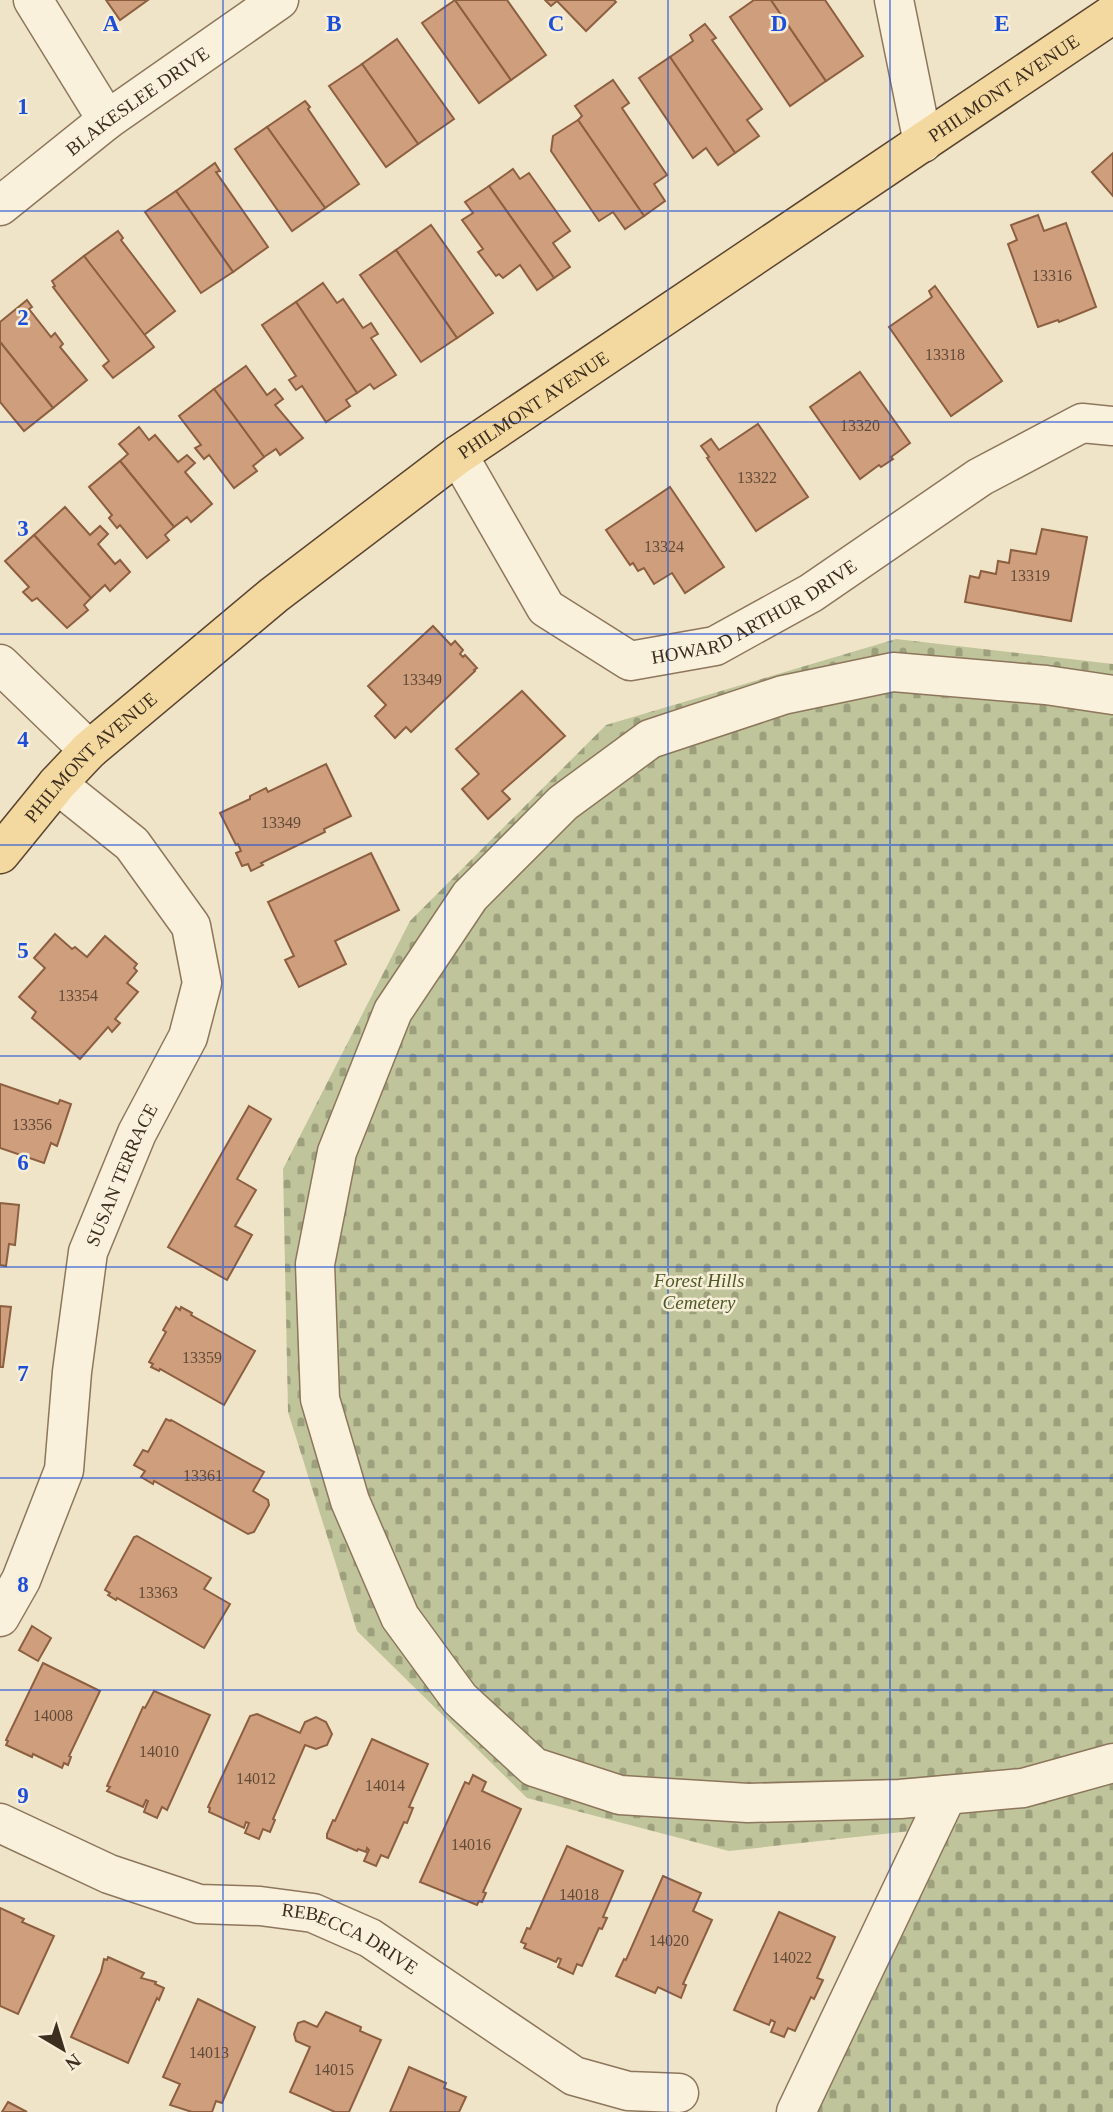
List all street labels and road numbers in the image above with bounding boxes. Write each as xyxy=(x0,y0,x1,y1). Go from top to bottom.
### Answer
street label: PHILMONT AVENUE xyxy=(924,30,1083,146)
street label: BLAKESLEE DRIVE xyxy=(62,42,213,160)
street label: PHILMONT AVENUE xyxy=(454,347,613,463)
street label: HOWARD ARTHUR DRIVE xyxy=(650,555,861,668)
street label: PHILMONT AVENUE xyxy=(20,688,161,827)
street label: SUSAN TERRACE xyxy=(82,1100,162,1249)
street label: REBECCA DRIVE xyxy=(280,1899,422,1978)

